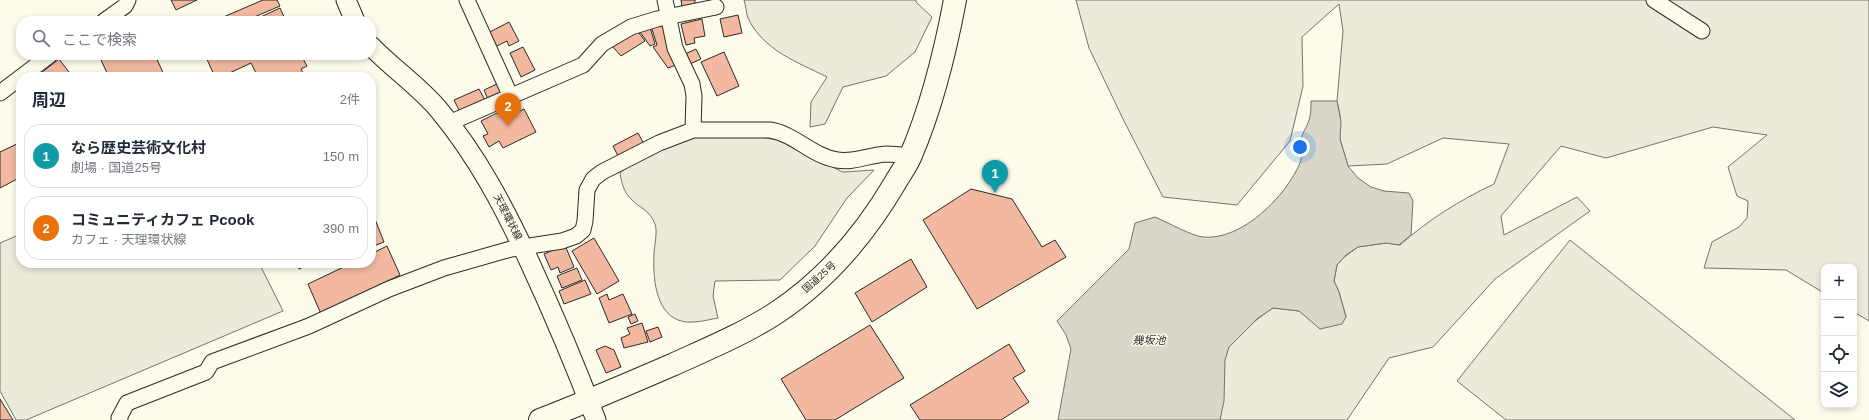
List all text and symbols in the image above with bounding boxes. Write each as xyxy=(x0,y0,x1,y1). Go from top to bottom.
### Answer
search box xyxy=(16,16,376,60)
icon: search xyxy=(30,27,52,49)
text: ここで検索 xyxy=(62,31,137,48)
text: 周辺 xyxy=(32,91,66,110)
text: 2件 xyxy=(340,92,360,107)
pin: 2 xyxy=(495,93,521,126)
your location xyxy=(1290,137,1310,157)
text: なら歴史芸術文化村 xyxy=(71,139,206,156)
text: 1 xyxy=(42,149,50,164)
text: 150 m xyxy=(323,149,359,164)
text: 劇場 · 国道25号 xyxy=(71,160,162,175)
pin: 1 xyxy=(982,160,1008,193)
street label: 天理環状線 xyxy=(492,192,524,242)
text: コミュニティカフェ Pcook xyxy=(71,211,254,228)
text: 2 xyxy=(42,221,50,236)
text: 390 m xyxy=(323,221,359,236)
text: カフェ · 天理環状線 xyxy=(71,232,187,247)
street label: 国道25号 xyxy=(800,259,838,295)
map controls xyxy=(1821,264,1857,408)
button: + xyxy=(1821,264,1857,300)
button: − xyxy=(1821,300,1857,336)
water label: 幾坂池 xyxy=(1133,334,1166,346)
button: locate xyxy=(1821,336,1857,372)
button: layers xyxy=(1821,372,1857,408)

